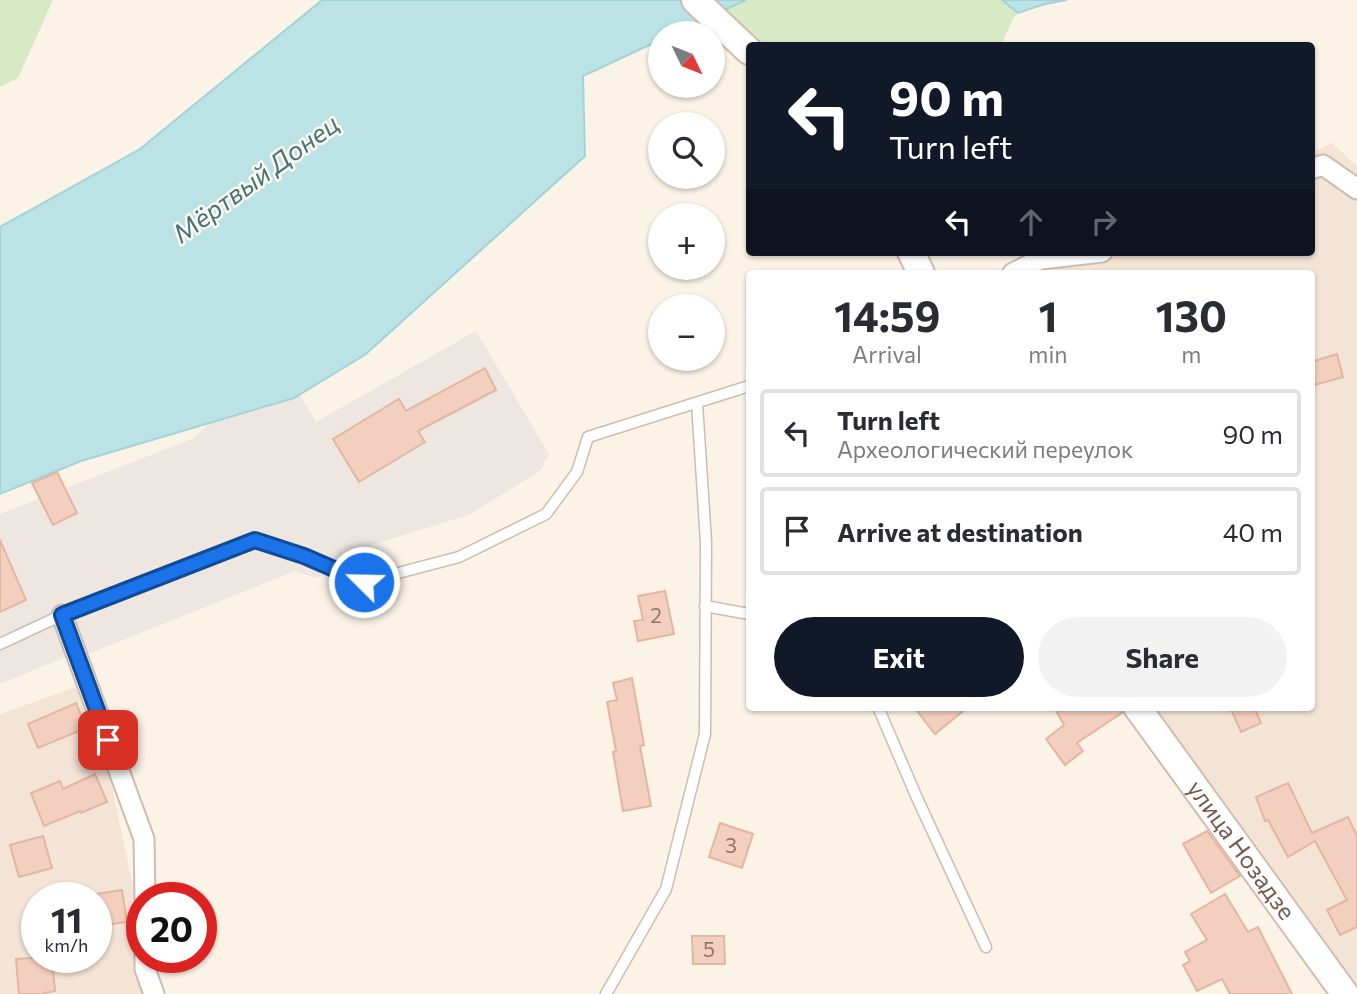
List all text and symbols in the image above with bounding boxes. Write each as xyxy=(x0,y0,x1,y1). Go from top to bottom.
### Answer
north arrow xyxy=(648,21,724,98)
map controls xyxy=(648,21,725,371)
text: 90 m xyxy=(889,66,1004,126)
icon: left xyxy=(774,70,865,161)
water label: Мёртвый Донец xyxy=(166,107,344,248)
button: search xyxy=(648,112,725,189)
text: Turn left xyxy=(889,126,1013,166)
button: + xyxy=(648,203,725,280)
icon: left xyxy=(939,203,977,241)
icon: ahead xyxy=(1012,203,1050,241)
icon: right xyxy=(1085,203,1123,241)
text: 14:59 xyxy=(834,289,940,341)
text: 1 xyxy=(1038,289,1057,341)
text: 130 xyxy=(1156,289,1227,341)
button: − xyxy=(648,294,725,371)
text: Arrival xyxy=(852,340,922,368)
text: min xyxy=(1028,340,1068,368)
text: m xyxy=(1181,340,1201,368)
text: Turn left xyxy=(837,404,940,435)
icon: left xyxy=(778,414,816,452)
text: 90 m xyxy=(1223,418,1283,449)
text: Археологический переулок xyxy=(837,435,1133,463)
icon: arrive xyxy=(778,512,816,550)
text: Arrive at destination xyxy=(837,516,1083,547)
text: 40 m xyxy=(1223,516,1283,547)
position arrow xyxy=(327,545,401,619)
house number: 2 xyxy=(650,602,662,627)
button: Exit xyxy=(774,617,1024,697)
button: Share xyxy=(1038,617,1287,697)
pin xyxy=(78,710,138,770)
icon: arrive xyxy=(89,721,127,759)
street label: улица Нозадзе xyxy=(1182,774,1302,925)
house number: 3 xyxy=(725,832,737,857)
speed limit sign: 20 xyxy=(126,882,217,973)
text: 11 xyxy=(51,897,82,940)
text: km/h xyxy=(45,934,88,956)
house number: 5 xyxy=(703,936,715,961)

